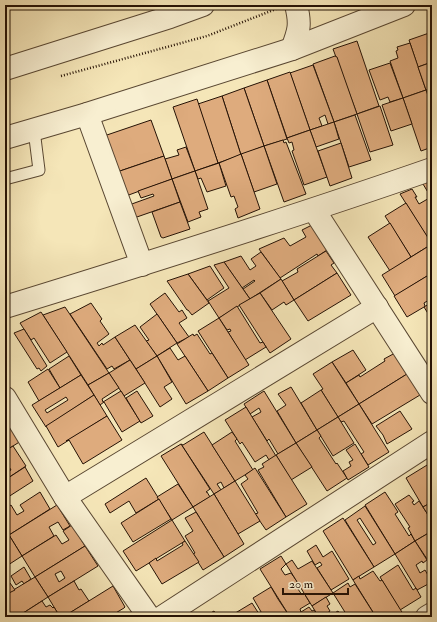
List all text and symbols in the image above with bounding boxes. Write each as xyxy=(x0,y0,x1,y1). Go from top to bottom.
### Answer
scale bar xyxy=(283,570,348,596)
text: 20 m xyxy=(289,577,314,592)

